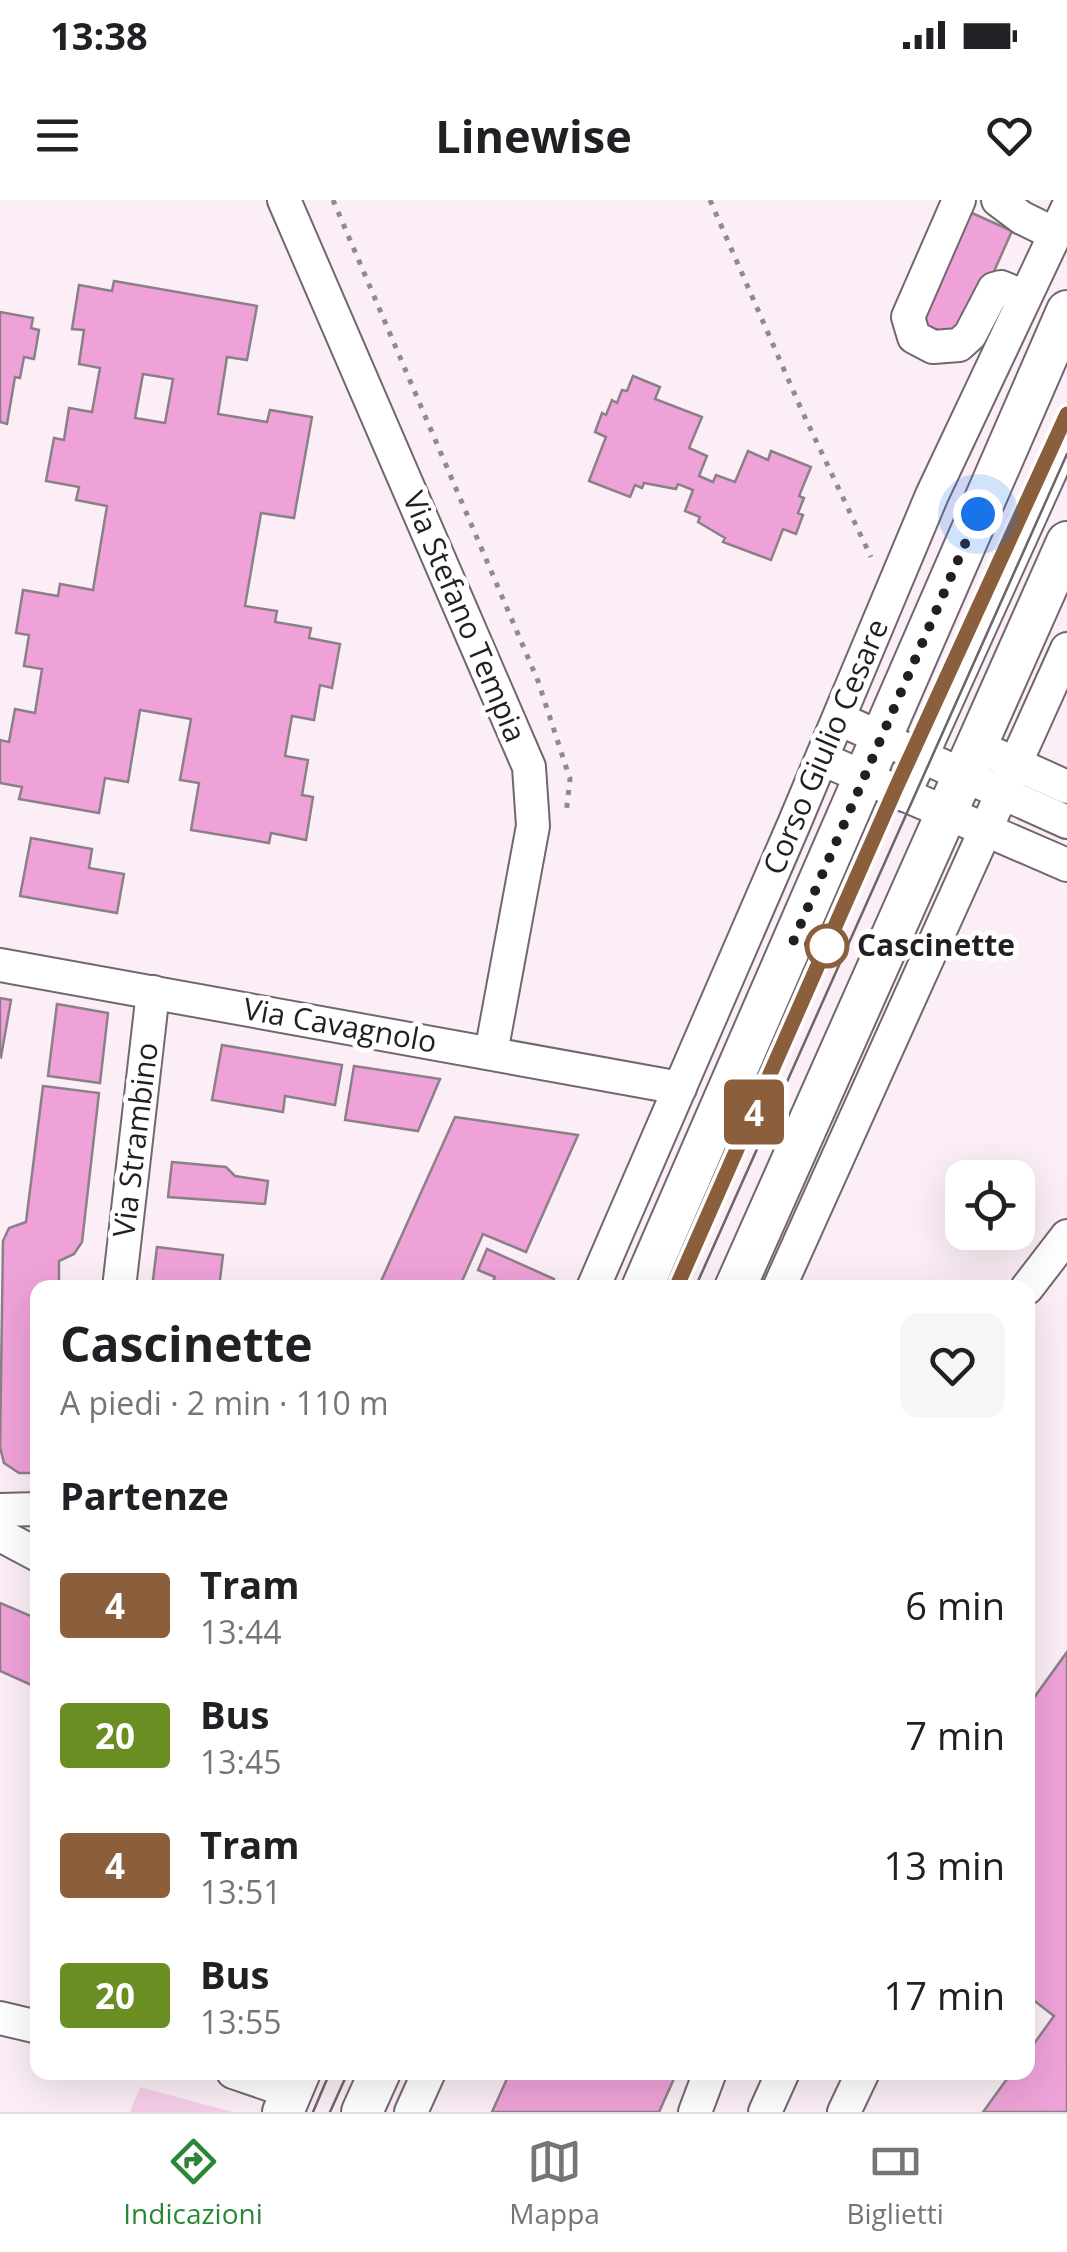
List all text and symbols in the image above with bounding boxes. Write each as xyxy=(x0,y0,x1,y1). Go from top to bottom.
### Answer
text: 13:38 xyxy=(50,9,148,61)
text: Linewise xyxy=(435,105,632,166)
icon: menu xyxy=(30,108,85,163)
icon: heart xyxy=(982,108,1037,163)
street label: Via Stefano Tempia xyxy=(394,485,537,748)
your location xyxy=(953,489,1003,539)
street label: Corso Giulio Cesare xyxy=(752,612,897,881)
place label: Cascinette xyxy=(857,924,1015,965)
marker: Cascinette xyxy=(806,925,848,967)
street label: Via Cavagnolo xyxy=(240,987,440,1062)
street label: Via Strambino xyxy=(102,1040,167,1240)
line badge: 4 xyxy=(722,1080,786,1144)
text: 4 xyxy=(744,1089,764,1136)
map controls xyxy=(945,1160,1035,1250)
button: locate xyxy=(945,1160,1035,1250)
text: Cascinette xyxy=(60,1311,313,1376)
button: heart xyxy=(900,1313,1005,1418)
text: A piedi · 2 min · 110 m xyxy=(60,1381,389,1424)
text: Partenze xyxy=(60,1469,229,1521)
text: Tram xyxy=(200,1558,300,1610)
text: 6 min xyxy=(905,1579,1005,1631)
text: 4 xyxy=(105,1582,125,1629)
text: 13:44 xyxy=(200,1610,282,1653)
text: Bus xyxy=(200,1688,269,1740)
text: 7 min xyxy=(905,1709,1005,1761)
text: 20 xyxy=(95,1712,135,1759)
text: 13:45 xyxy=(200,1740,282,1783)
text: Tram xyxy=(200,1818,300,1870)
text: 13 min xyxy=(884,1839,1005,1891)
text: 4 xyxy=(105,1842,125,1889)
text: 13:51 xyxy=(200,1870,282,1913)
text: Bus xyxy=(200,1948,269,2000)
text: 17 min xyxy=(884,1969,1005,2021)
text: 20 xyxy=(95,1972,135,2019)
text: 13:55 xyxy=(200,2000,282,2043)
tab: Indicazioni xyxy=(123,2134,263,2232)
tab: Mappa xyxy=(509,2134,600,2232)
tab: Biglietti xyxy=(846,2134,944,2232)

